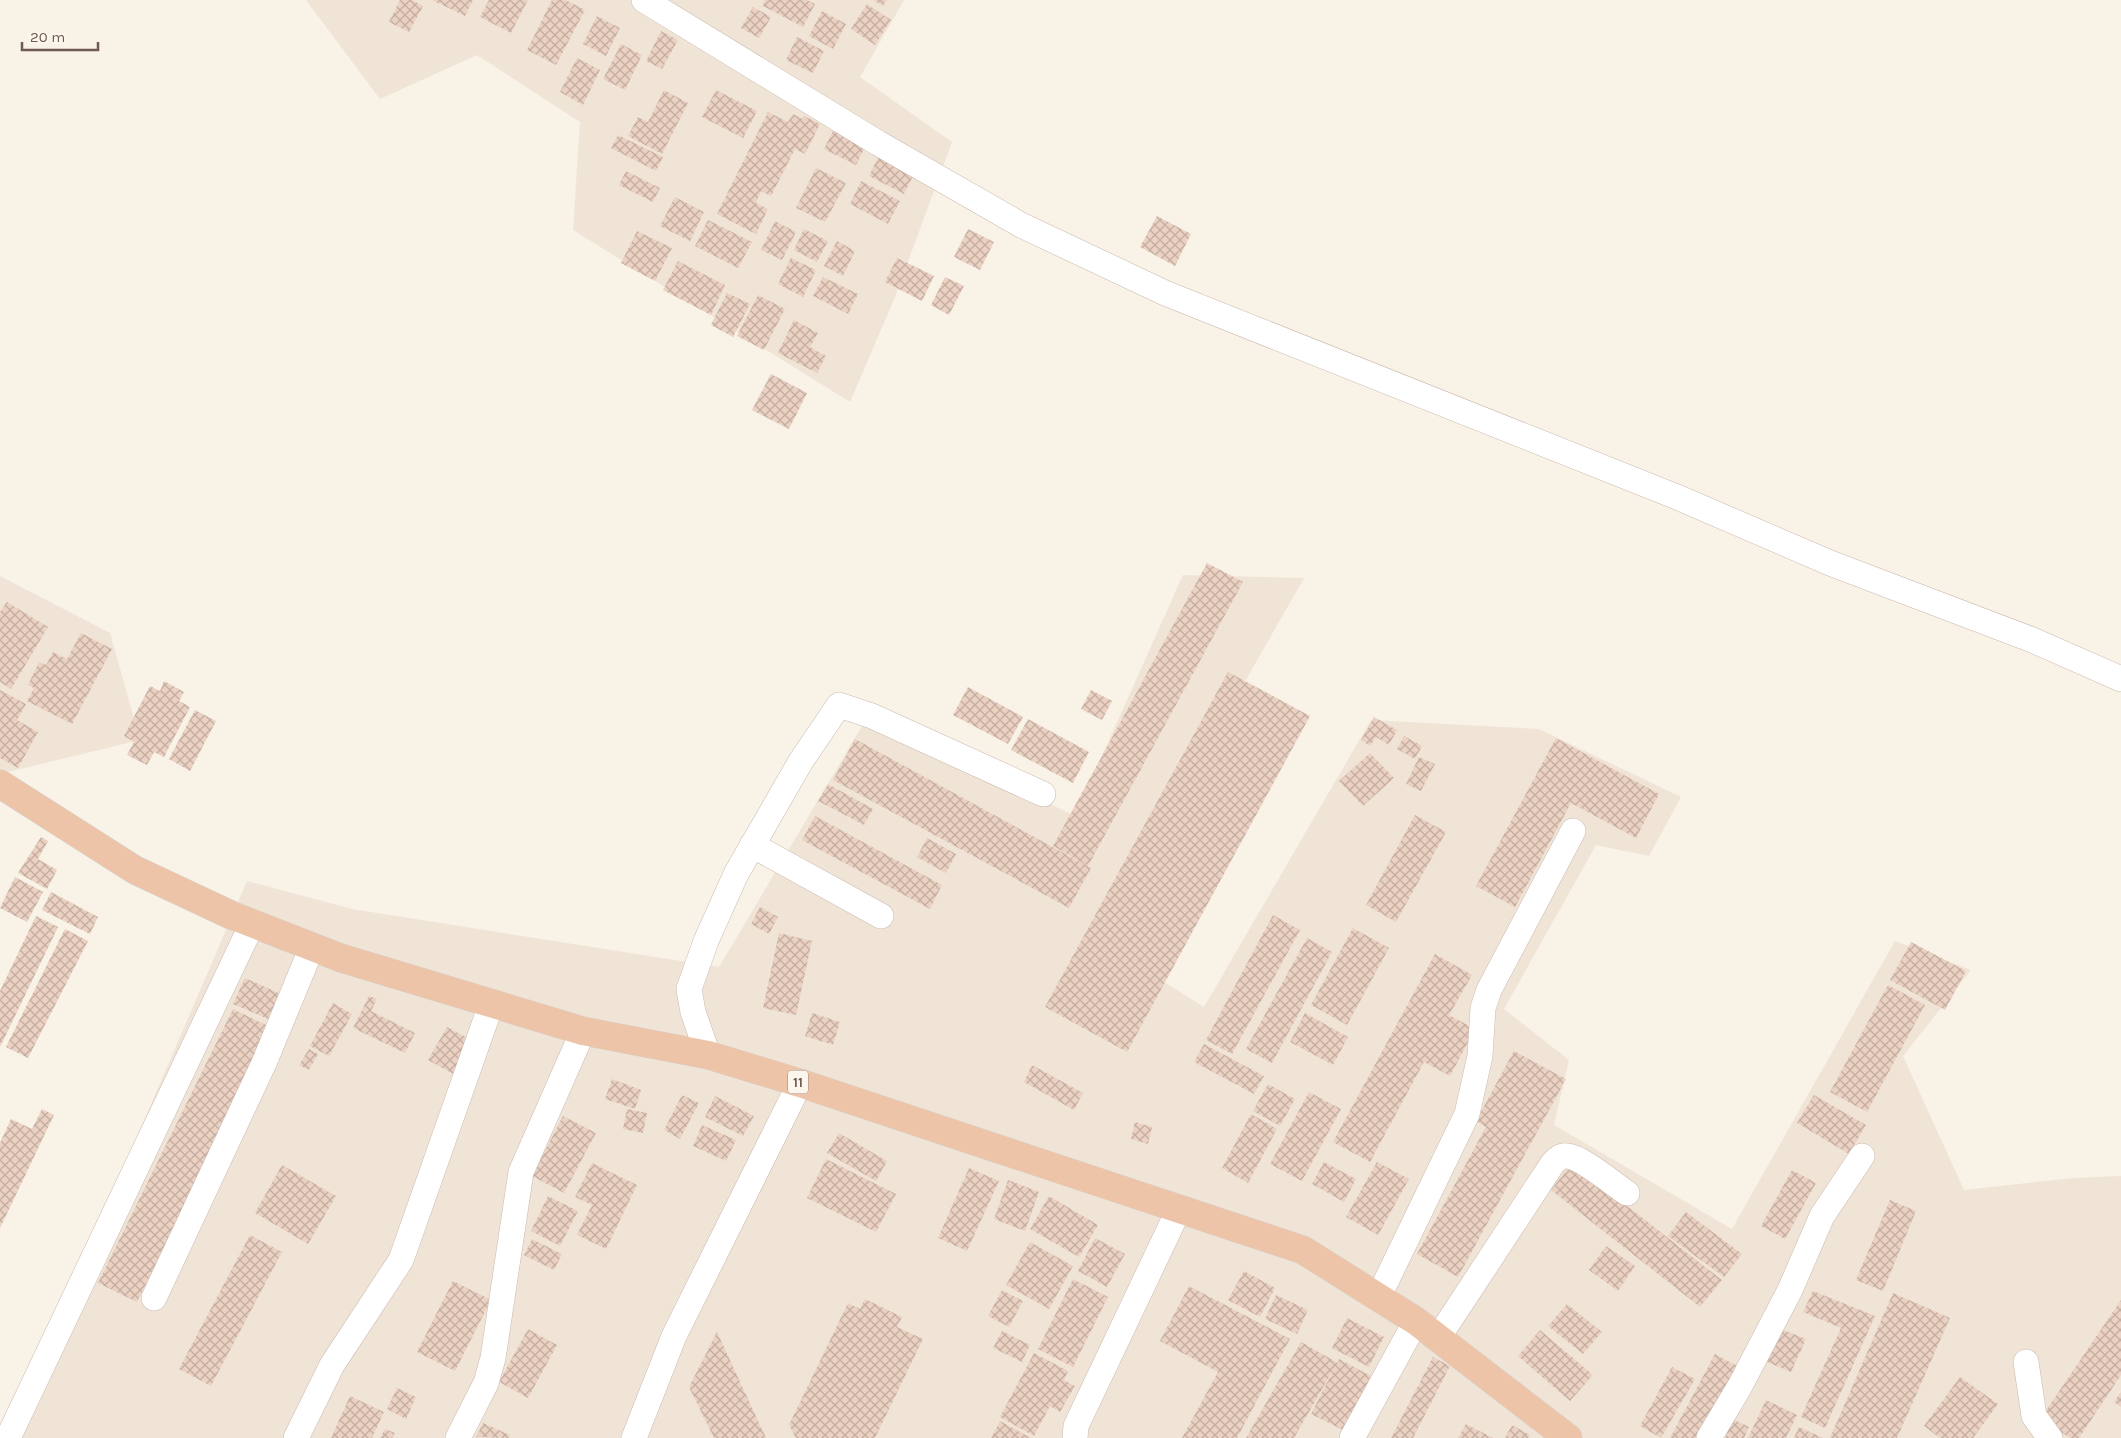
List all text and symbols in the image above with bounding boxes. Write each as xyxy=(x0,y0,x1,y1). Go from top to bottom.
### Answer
scale bar xyxy=(22,20,99,52)
text: 20 m xyxy=(30,28,65,46)
road number: 11 xyxy=(788,1070,808,1094)

